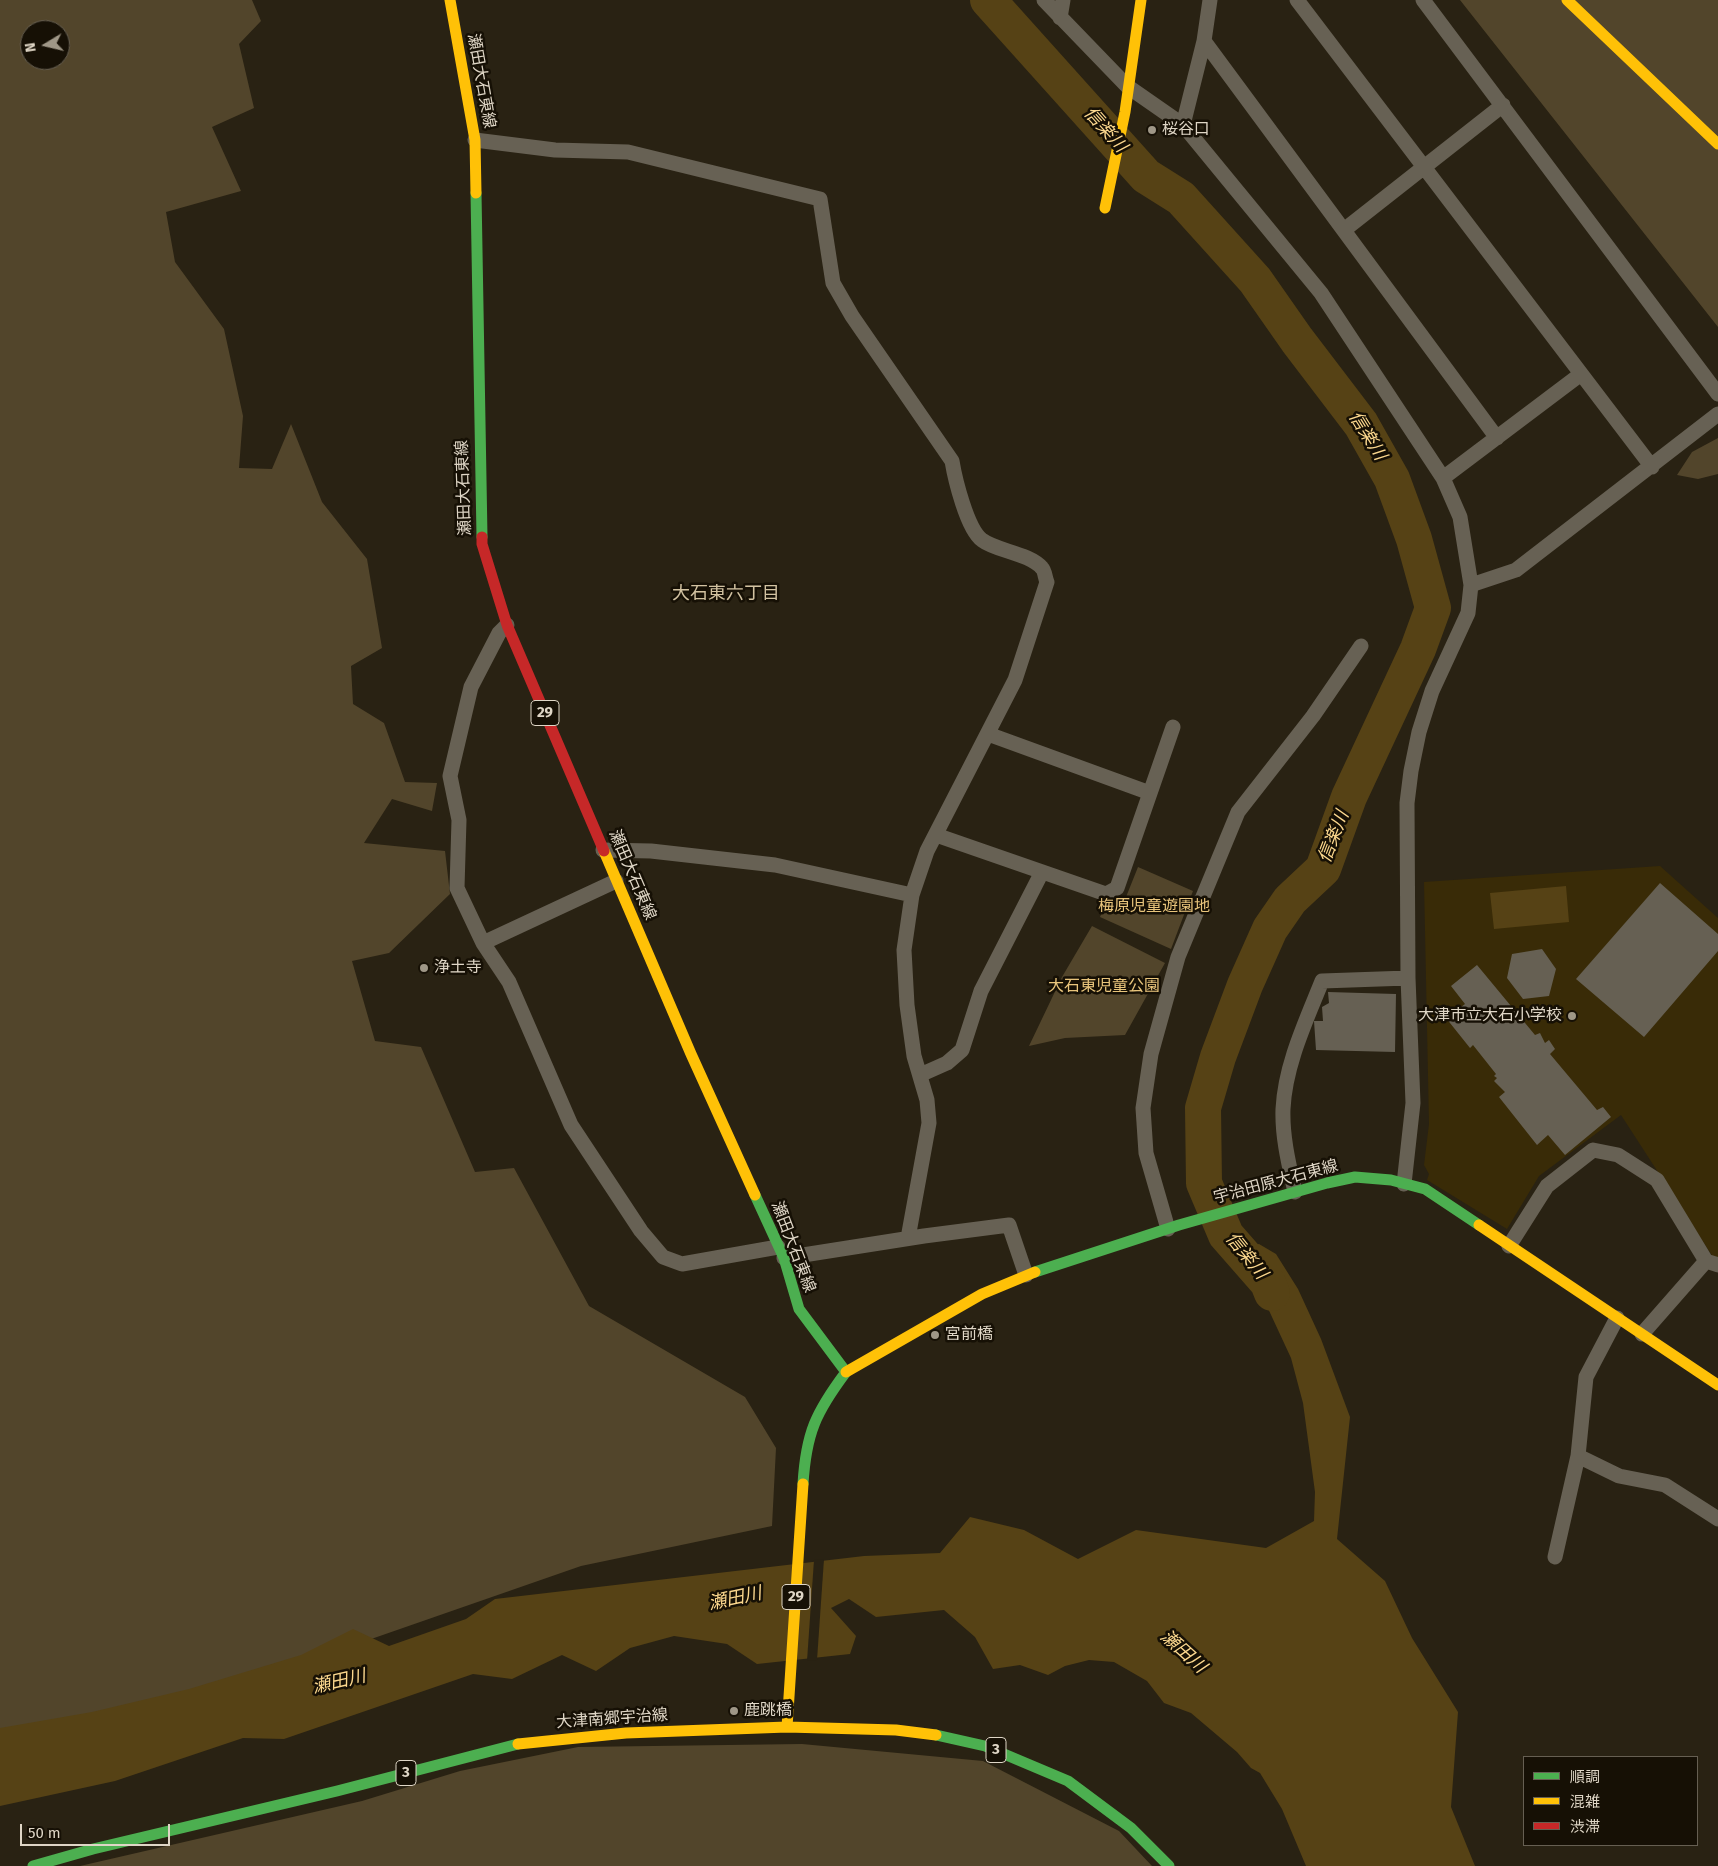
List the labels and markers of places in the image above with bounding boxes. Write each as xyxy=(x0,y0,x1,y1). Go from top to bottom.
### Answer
place label: 桜谷口 xyxy=(1162,120,1210,140)
marker: 桜谷口 xyxy=(1146,124,1158,136)
place label: 浄土寺 xyxy=(434,958,482,978)
marker: 浄土寺 xyxy=(418,962,430,974)
place label: 大津市立大石小学校 xyxy=(1418,1006,1562,1026)
marker: 大津市立大石小学校 xyxy=(1566,1010,1578,1022)
place label: 宮前橋 xyxy=(945,1325,993,1345)
marker: 宮前橋 xyxy=(929,1329,941,1341)
place label: 鹿跳橋 xyxy=(744,1701,792,1721)
marker: 鹿跳橋 xyxy=(728,1705,740,1717)

